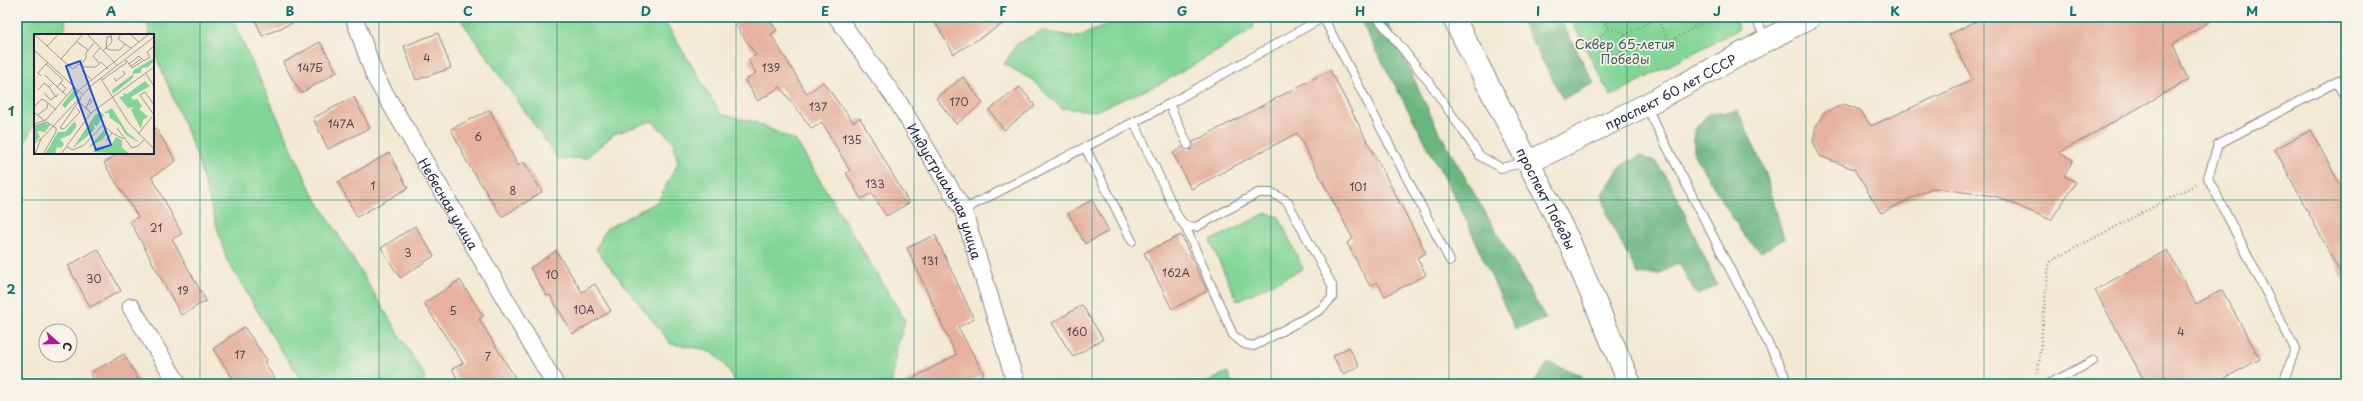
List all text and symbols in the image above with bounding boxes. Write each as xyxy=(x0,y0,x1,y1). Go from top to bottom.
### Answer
text: A xyxy=(106,1,116,20)
text: B xyxy=(286,1,295,20)
text: C xyxy=(463,1,473,20)
text: D xyxy=(641,1,651,20)
text: E xyxy=(821,1,829,20)
text: F xyxy=(999,1,1007,20)
text: G xyxy=(1177,1,1187,20)
text: H xyxy=(1355,1,1365,20)
text: I xyxy=(1536,1,1540,20)
text: J xyxy=(1713,1,1721,20)
text: K xyxy=(1890,1,1900,20)
text: L xyxy=(2069,1,2077,20)
text: M xyxy=(2246,1,2258,20)
inset map xyxy=(34,34,154,154)
park label: Сквер 65-летия Победы xyxy=(1575,34,1675,68)
house number: 4 xyxy=(423,49,431,66)
street label: проспект 60 лет СССР xyxy=(1601,49,1740,133)
house number: 147Б xyxy=(297,59,323,76)
house number: 139 xyxy=(762,59,780,76)
house number: 170 xyxy=(950,93,968,110)
house number: 137 xyxy=(809,98,827,115)
text: 1 xyxy=(8,101,14,120)
house number: 147А xyxy=(328,115,355,132)
street label: Индустриальная улица xyxy=(903,119,987,262)
house number: 6 xyxy=(474,128,482,145)
house number: 135 xyxy=(842,131,862,148)
street label: проспект Победы xyxy=(1513,144,1581,252)
street label: Небесная улица xyxy=(415,154,484,253)
house number: 133 xyxy=(865,175,885,192)
house number: 1 xyxy=(371,177,376,194)
house number: 101 xyxy=(1349,178,1367,195)
house number: 8 xyxy=(510,182,517,199)
house number: 21 xyxy=(150,219,162,236)
house number: 3 xyxy=(404,244,412,261)
house number: 131 xyxy=(922,252,938,269)
house number: 162А xyxy=(1162,264,1190,281)
house number: 10 xyxy=(546,266,558,283)
house number: 30 xyxy=(86,270,102,287)
text: 2 xyxy=(6,279,16,298)
house number: 19 xyxy=(177,282,189,299)
house number: 10А xyxy=(573,301,595,318)
house number: 5 xyxy=(449,302,457,319)
north arrow xyxy=(38,323,78,363)
house number: 160 xyxy=(1067,323,1087,340)
house number: 4 xyxy=(2177,323,2185,340)
text: С xyxy=(58,340,77,353)
house number: 17 xyxy=(235,346,246,363)
house number: 7 xyxy=(485,348,491,365)

